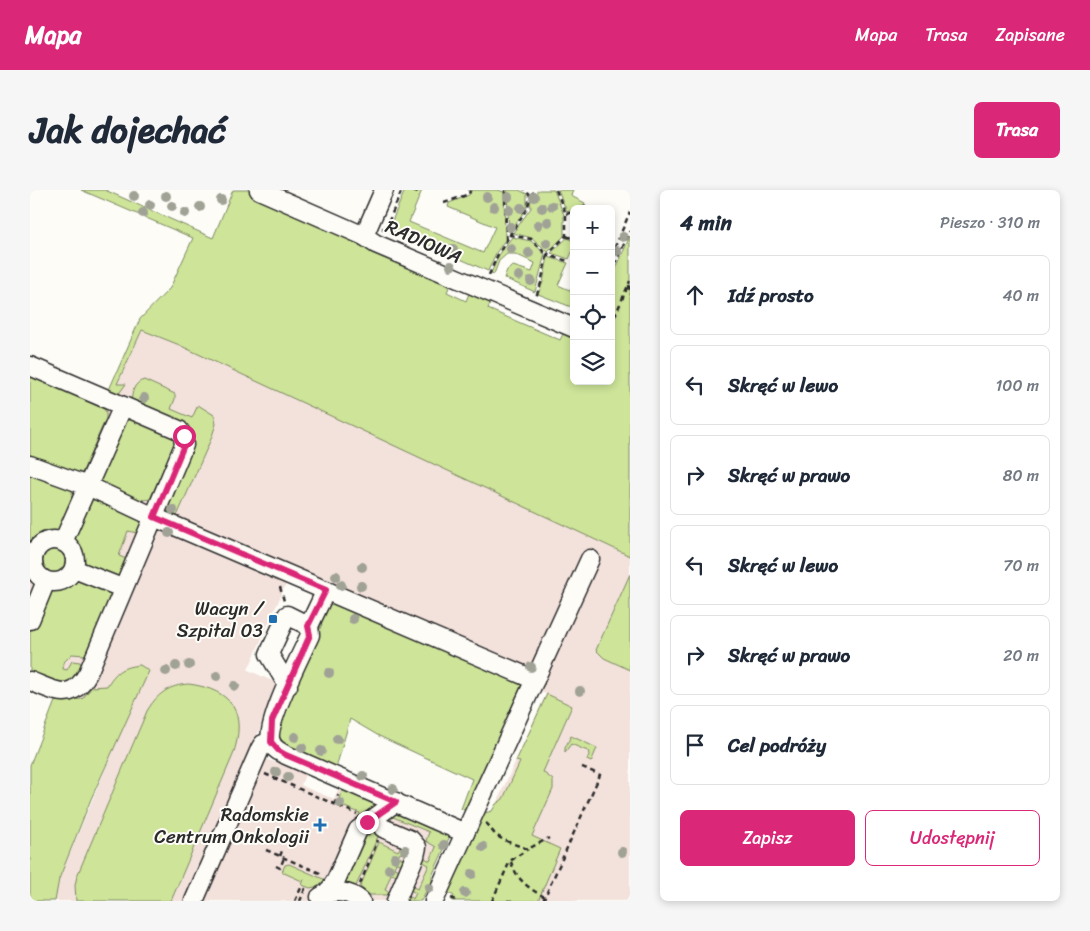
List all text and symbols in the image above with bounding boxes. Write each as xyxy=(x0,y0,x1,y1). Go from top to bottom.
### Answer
text: Mapa xyxy=(25,14,81,56)
text: Mapa xyxy=(855,19,897,51)
text: Trasa xyxy=(925,19,967,51)
text: Zapisane xyxy=(995,19,1065,51)
text: Jak dojechać xyxy=(30,99,226,161)
button: Trasa xyxy=(974,102,1060,158)
text: 4 min xyxy=(680,204,732,242)
map controls xyxy=(570,205,615,385)
button: + xyxy=(570,205,615,250)
text: Pieszo · 310 m xyxy=(940,208,1040,237)
street label: RADIOWA xyxy=(380,210,468,273)
button: − xyxy=(570,250,615,295)
text: Idź prosto xyxy=(728,279,814,312)
icon: ahead xyxy=(681,281,709,309)
text: 40 m xyxy=(1002,281,1039,310)
button: locate xyxy=(570,295,615,340)
button: layers xyxy=(570,340,615,385)
text: Skręć w lewo xyxy=(728,369,838,402)
icon: left xyxy=(681,371,709,399)
text: 100 m xyxy=(995,371,1039,400)
route start xyxy=(173,425,196,448)
text: Skręć w prawo xyxy=(728,459,850,492)
icon: right xyxy=(681,461,709,489)
text: 80 m xyxy=(1003,461,1039,490)
text: Skręć w lewo xyxy=(728,549,838,582)
icon: left xyxy=(681,551,709,579)
text: 70 m xyxy=(1003,551,1039,580)
place label: Wacyn / Szpital 03 xyxy=(177,592,266,647)
marker: Wacyn / Szpital 03 xyxy=(267,613,279,625)
text: Skręć w prawo xyxy=(728,639,850,672)
icon: right xyxy=(681,641,709,669)
text: 20 m xyxy=(1003,641,1039,670)
text: Cel podróży xyxy=(728,729,826,762)
icon: arrive xyxy=(681,731,709,759)
place label: Radomskie Centrum Onkologii xyxy=(154,798,310,853)
button: Zapisz xyxy=(680,810,855,866)
button: Udostępnij xyxy=(865,810,1040,866)
route end xyxy=(356,811,379,834)
marker: Radomskie Centrum Onkologii xyxy=(313,818,327,832)

